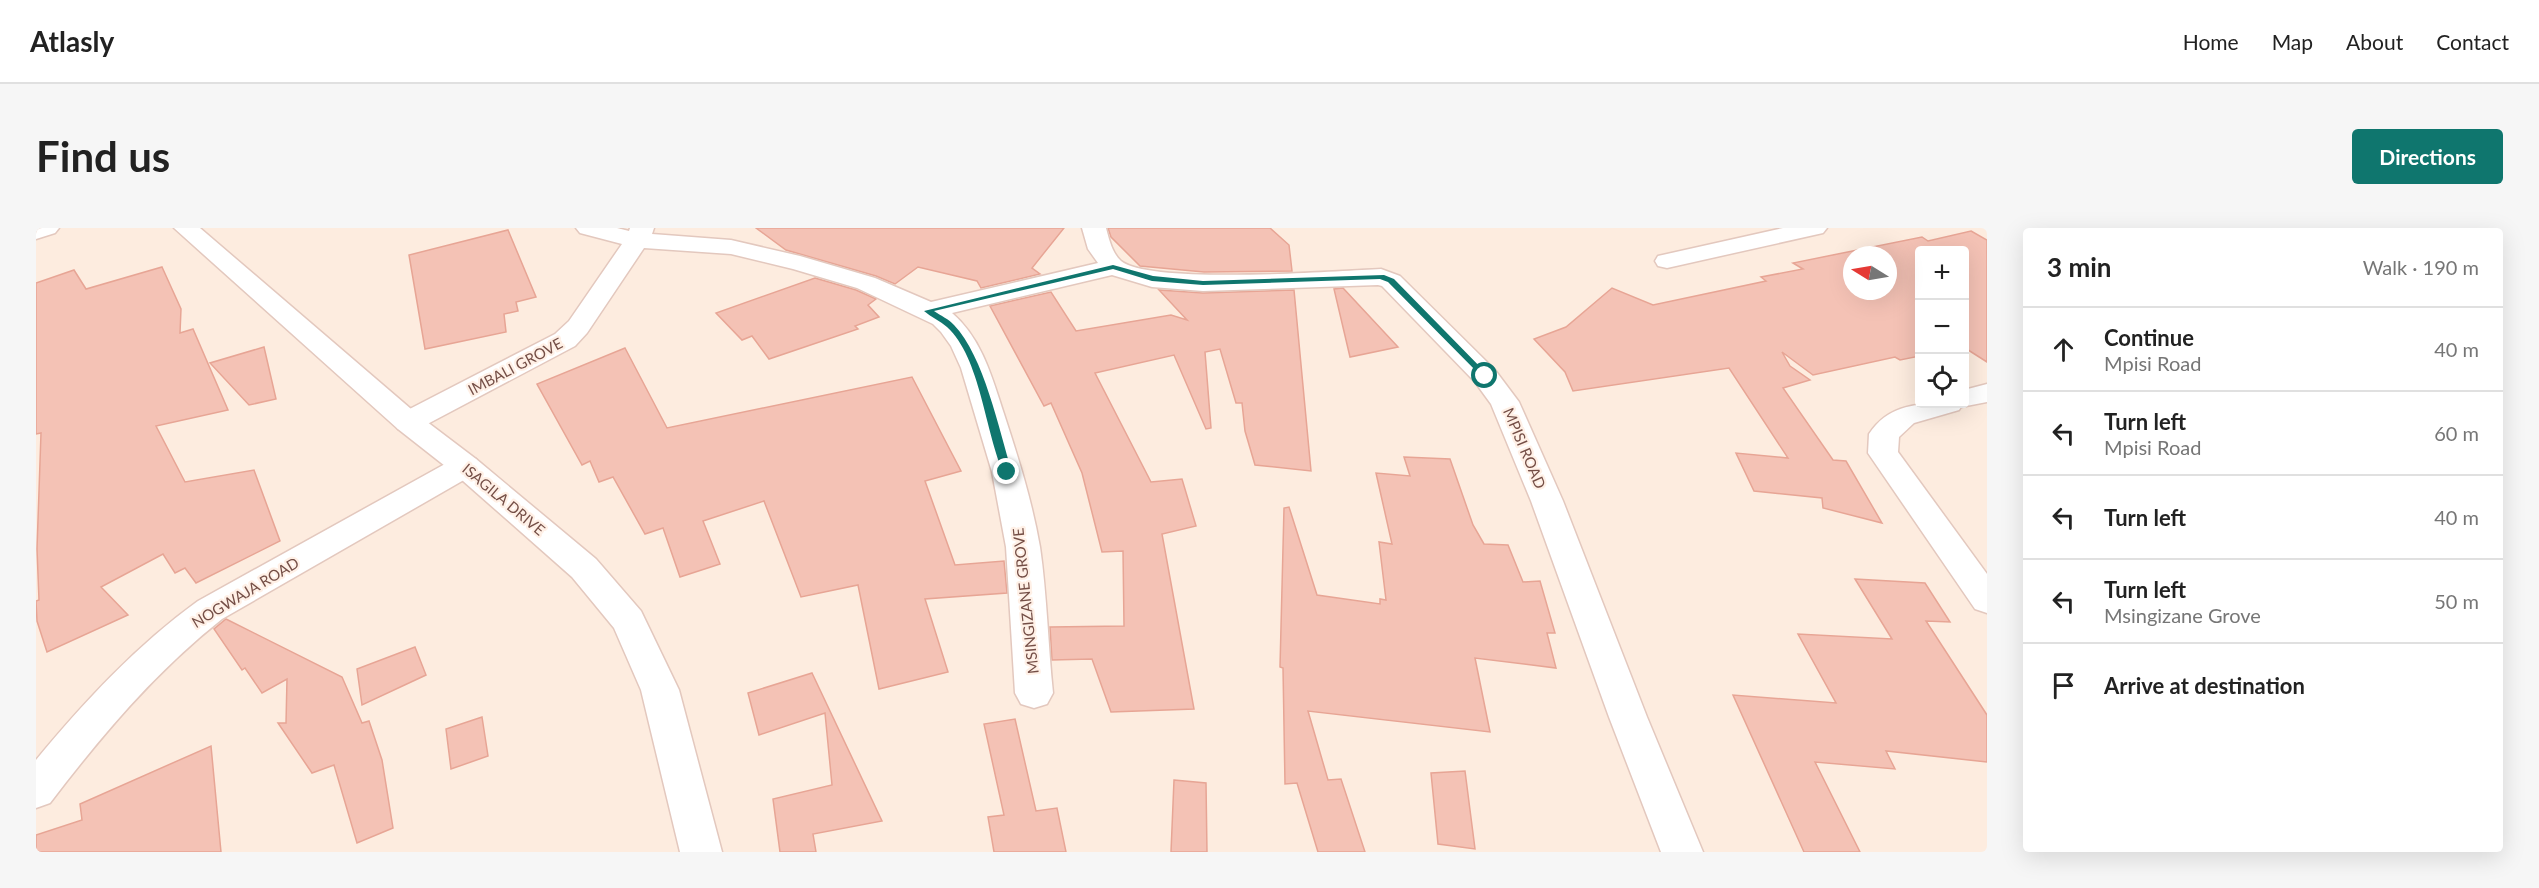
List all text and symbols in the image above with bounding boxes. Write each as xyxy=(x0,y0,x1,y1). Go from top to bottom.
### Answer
text: Atlasly xyxy=(30,24,114,58)
text: Home xyxy=(2183,29,2239,54)
text: Map xyxy=(2272,29,2313,54)
text: About xyxy=(2346,29,2403,54)
text: Contact xyxy=(2436,29,2509,54)
button: Directions xyxy=(2352,129,2503,184)
text: Find us xyxy=(36,131,170,181)
north arrow xyxy=(1843,246,1897,300)
map controls xyxy=(1915,246,1969,408)
button: + xyxy=(1915,246,1969,300)
text: 3 min xyxy=(2047,251,2111,283)
text: Walk · 190 m xyxy=(2363,255,2479,279)
button: − xyxy=(1915,300,1969,354)
text: Continue xyxy=(2104,324,2194,351)
icon: ahead xyxy=(2047,333,2080,366)
street label: IMBALI GROVE xyxy=(465,334,565,398)
text: 40 m xyxy=(2434,337,2479,361)
text: Mpisi Road xyxy=(2104,351,2201,375)
button: locate xyxy=(1915,354,1969,408)
route start xyxy=(1471,362,1497,388)
street label: MPISI ROAD xyxy=(1500,405,1550,491)
text: Turn left xyxy=(2104,408,2186,435)
icon: left xyxy=(2047,417,2080,450)
text: 60 m xyxy=(2434,421,2479,445)
text: Mpisi Road xyxy=(2104,435,2201,459)
route end xyxy=(993,458,1019,484)
street label: ISAGILA DRIVE xyxy=(459,459,549,539)
icon: left xyxy=(2047,501,2080,534)
text: Turn left xyxy=(2104,504,2186,531)
text: 40 m xyxy=(2434,505,2479,529)
street label: MSINGIZANE GROVE xyxy=(1008,527,1042,675)
street label: NOGWAJA ROAD xyxy=(188,553,302,631)
text: Turn left xyxy=(2104,576,2186,603)
icon: left xyxy=(2047,585,2080,618)
text: 50 m xyxy=(2434,589,2479,613)
text: Msingizane Grove xyxy=(2104,603,2261,627)
icon: arrive xyxy=(2047,669,2080,702)
text: Arrive at destination xyxy=(2104,672,2305,699)

